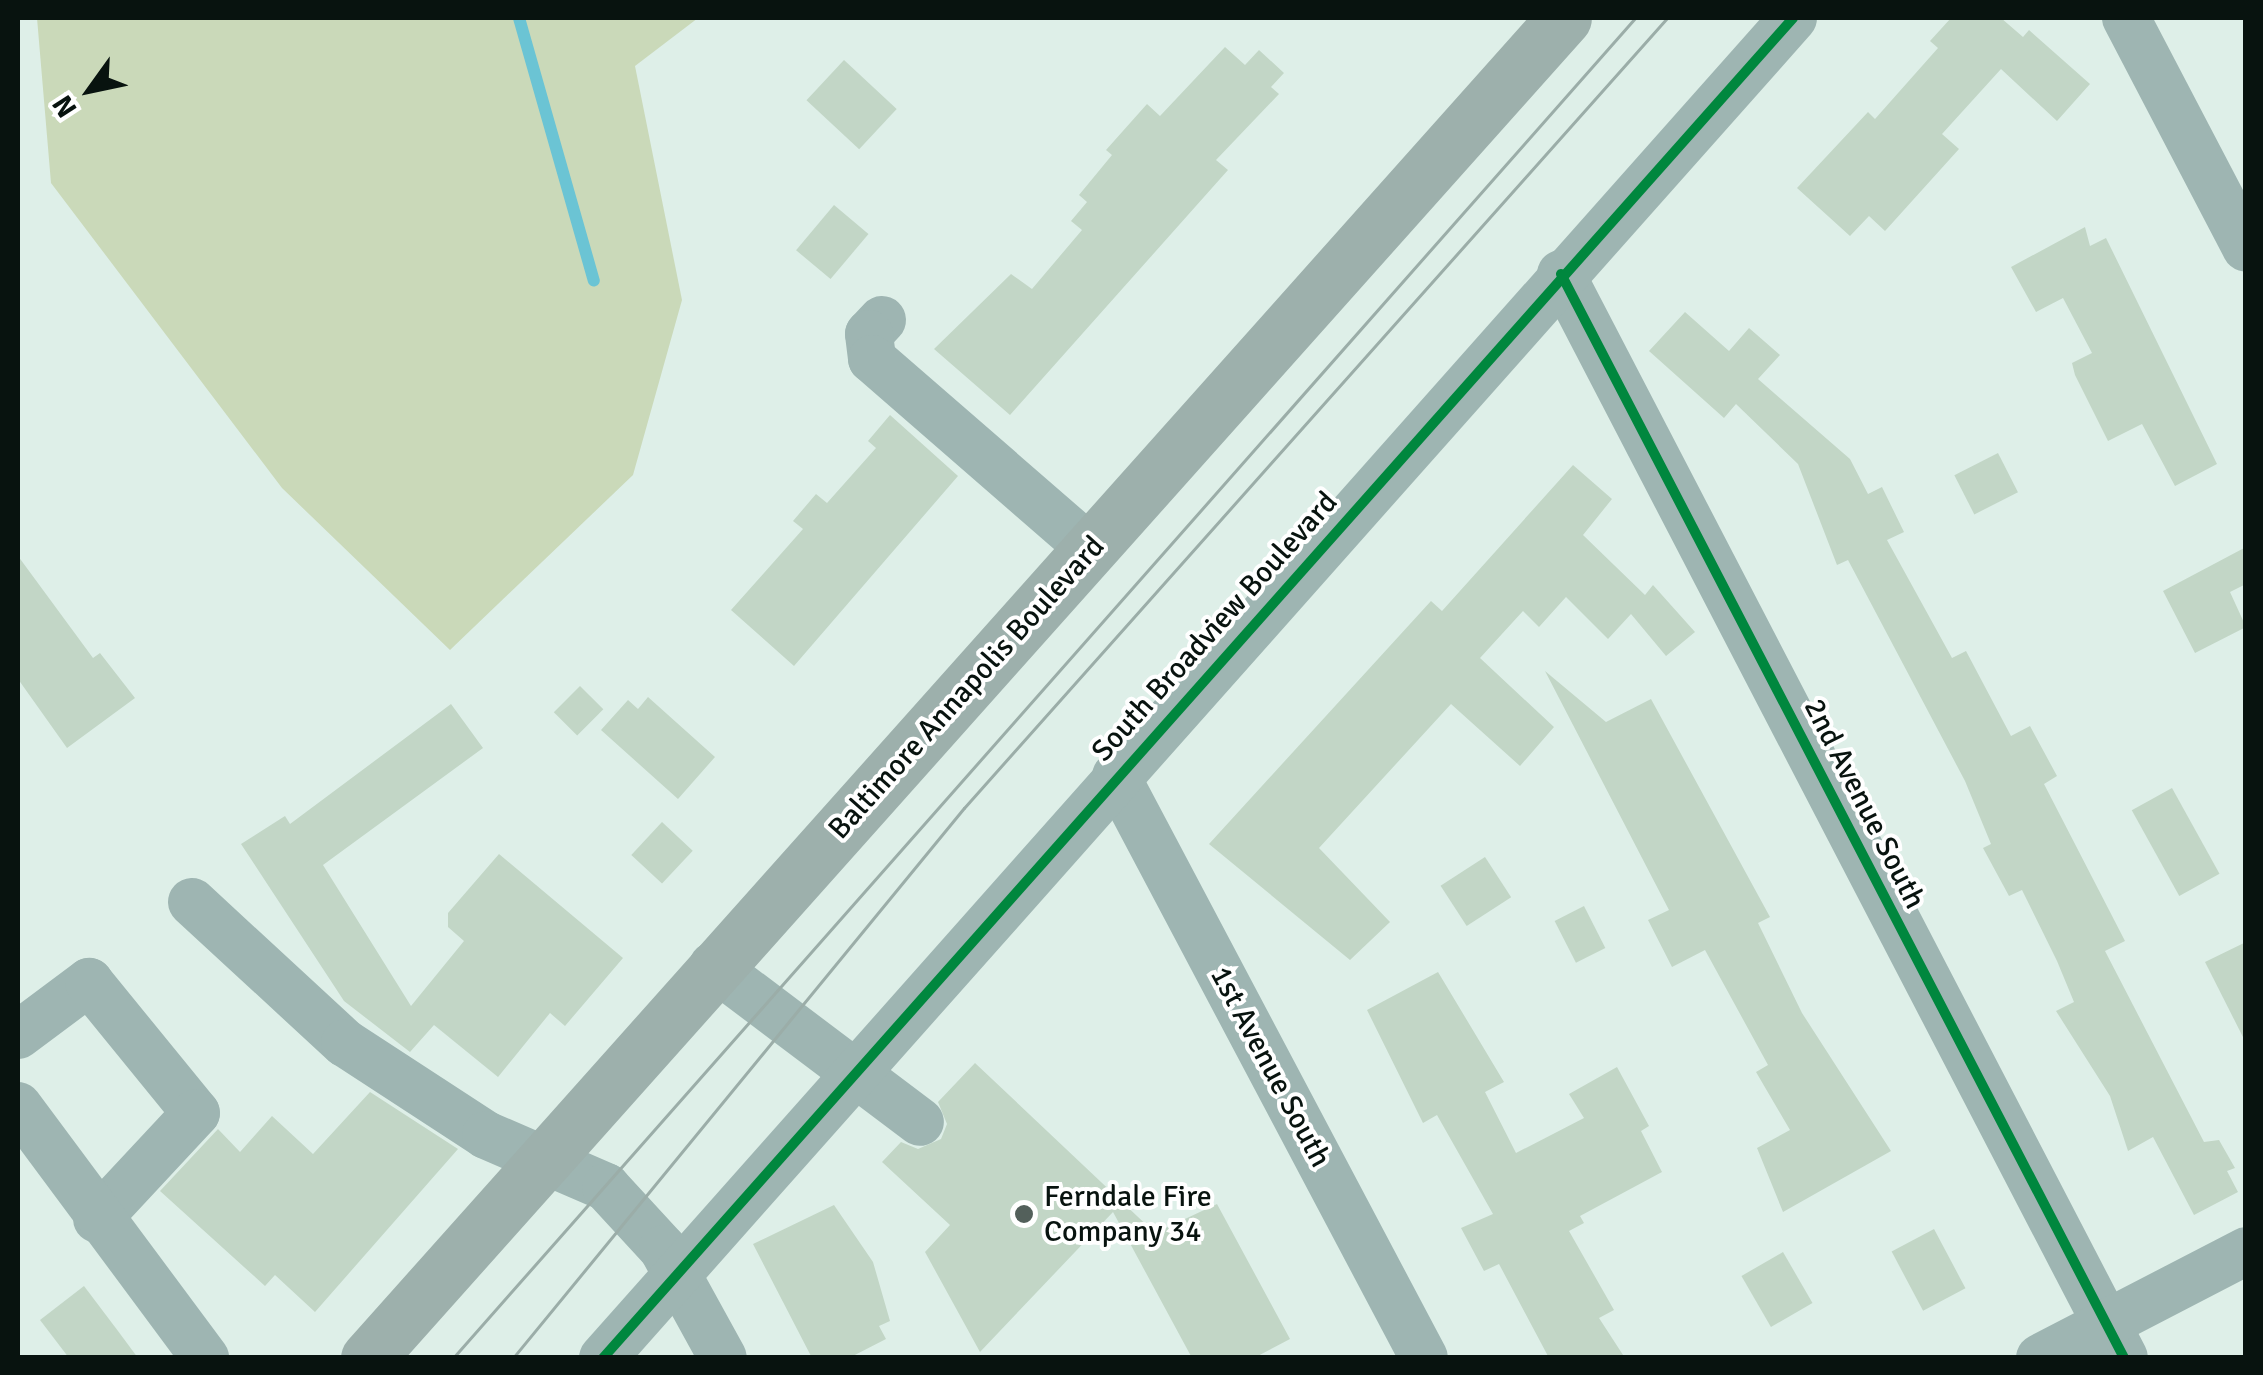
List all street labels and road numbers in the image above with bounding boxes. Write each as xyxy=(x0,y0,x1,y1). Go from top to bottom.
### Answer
street label: South Broadview Boulevard xyxy=(1085,485,1345,769)
street label: Baltimore Annapolis Boulevard xyxy=(821,529,1113,847)
street label: 2nd Avenue South xyxy=(1796,693,1932,915)
street label: 1st Avenue South xyxy=(1202,960,1338,1174)

